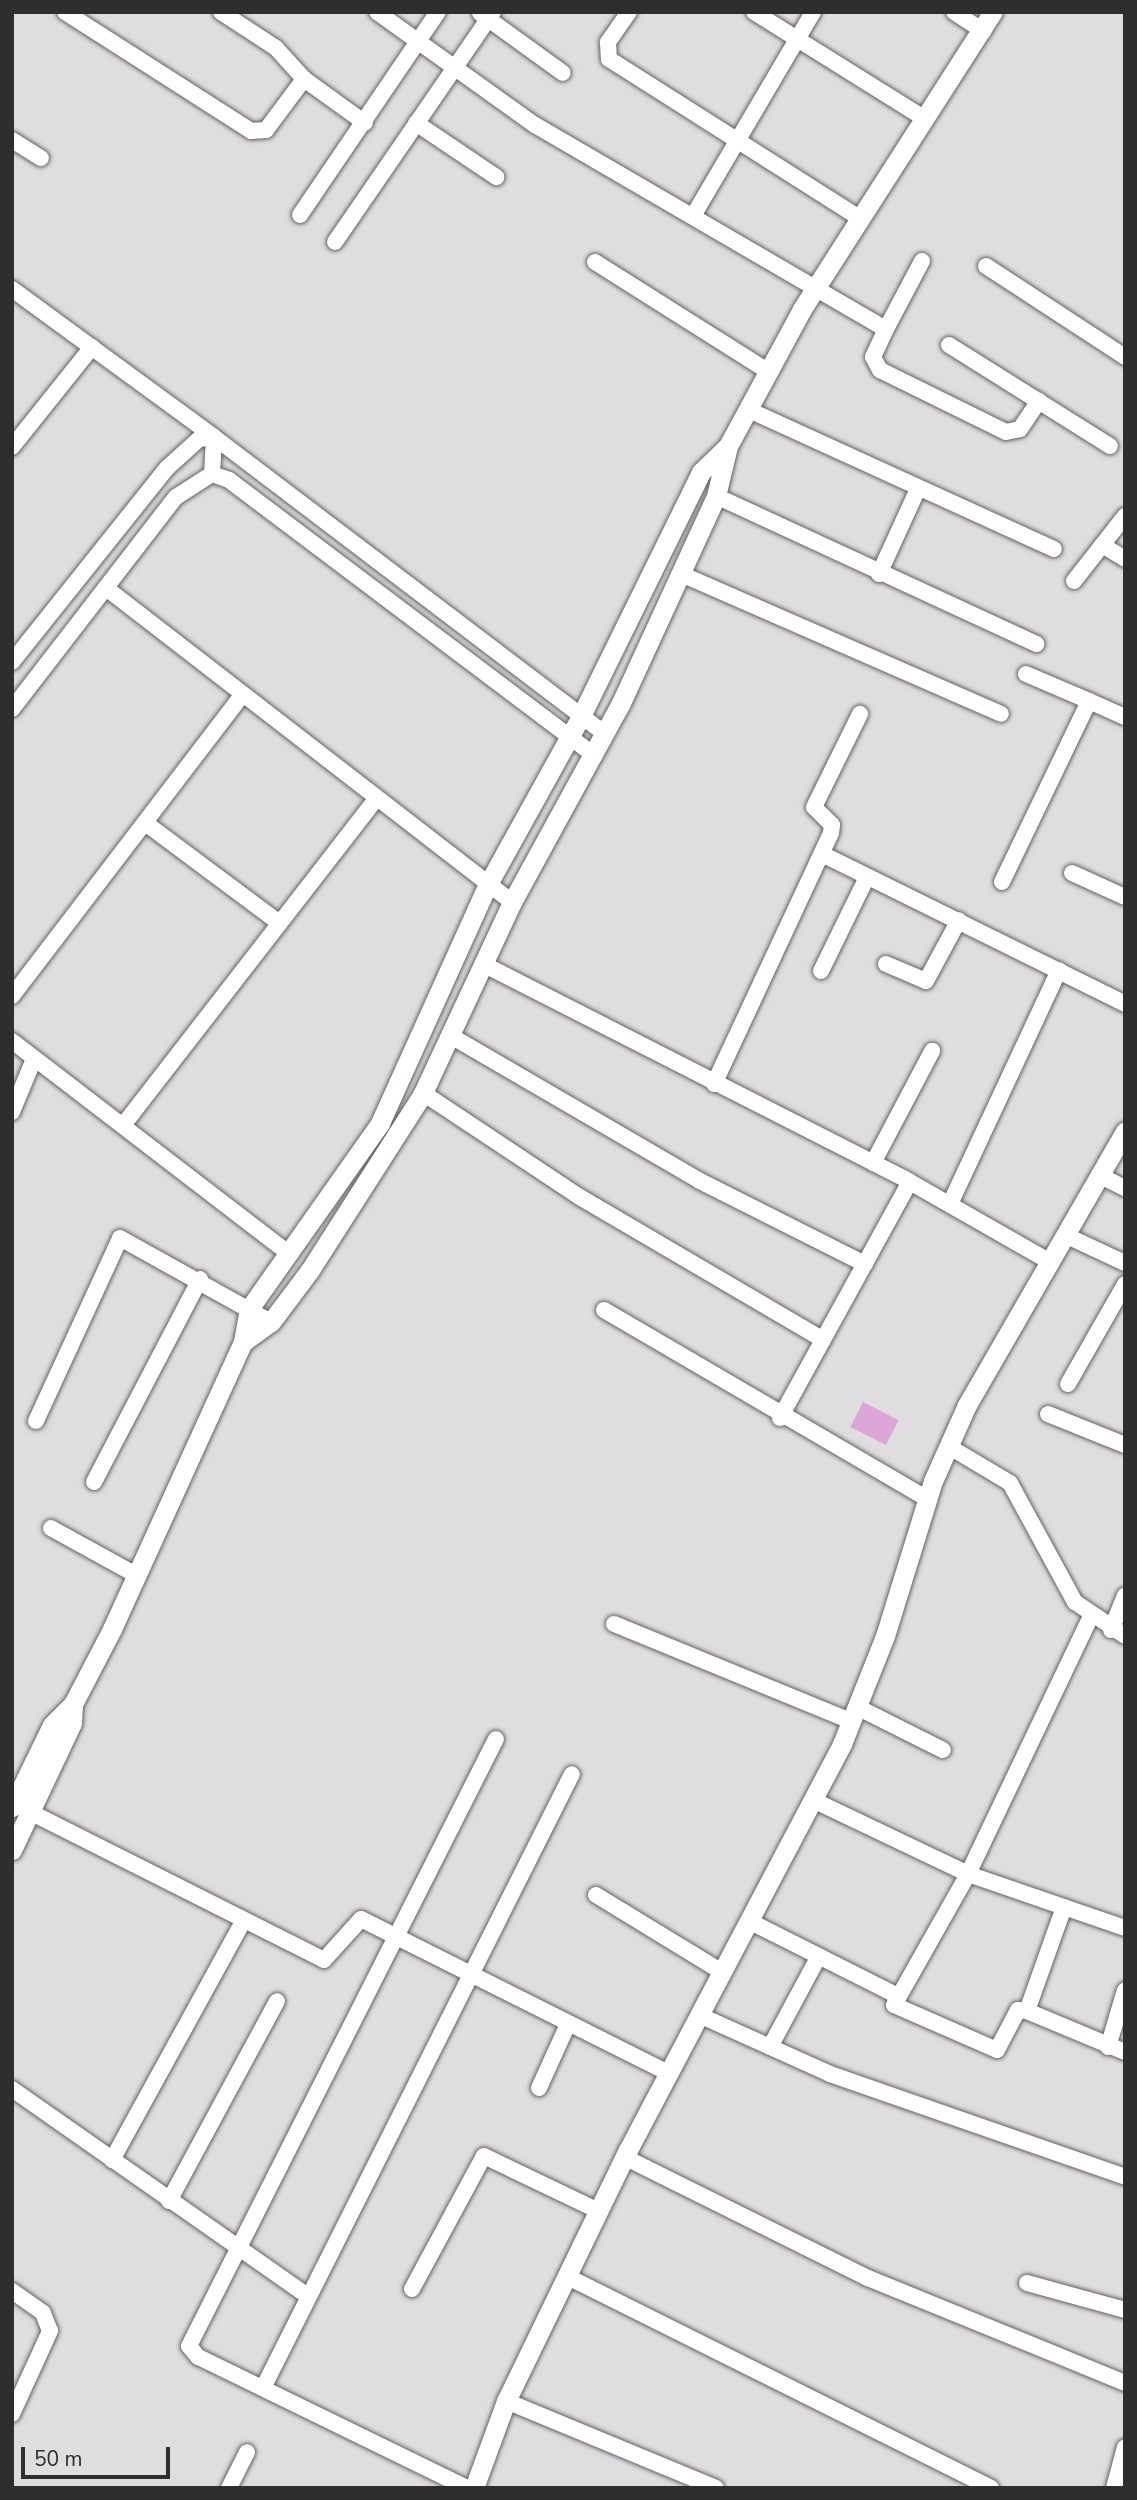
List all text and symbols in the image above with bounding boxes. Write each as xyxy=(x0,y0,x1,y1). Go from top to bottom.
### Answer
scale bar xyxy=(24,2434,173,2478)
text: 50 m xyxy=(34,2445,83,2473)

